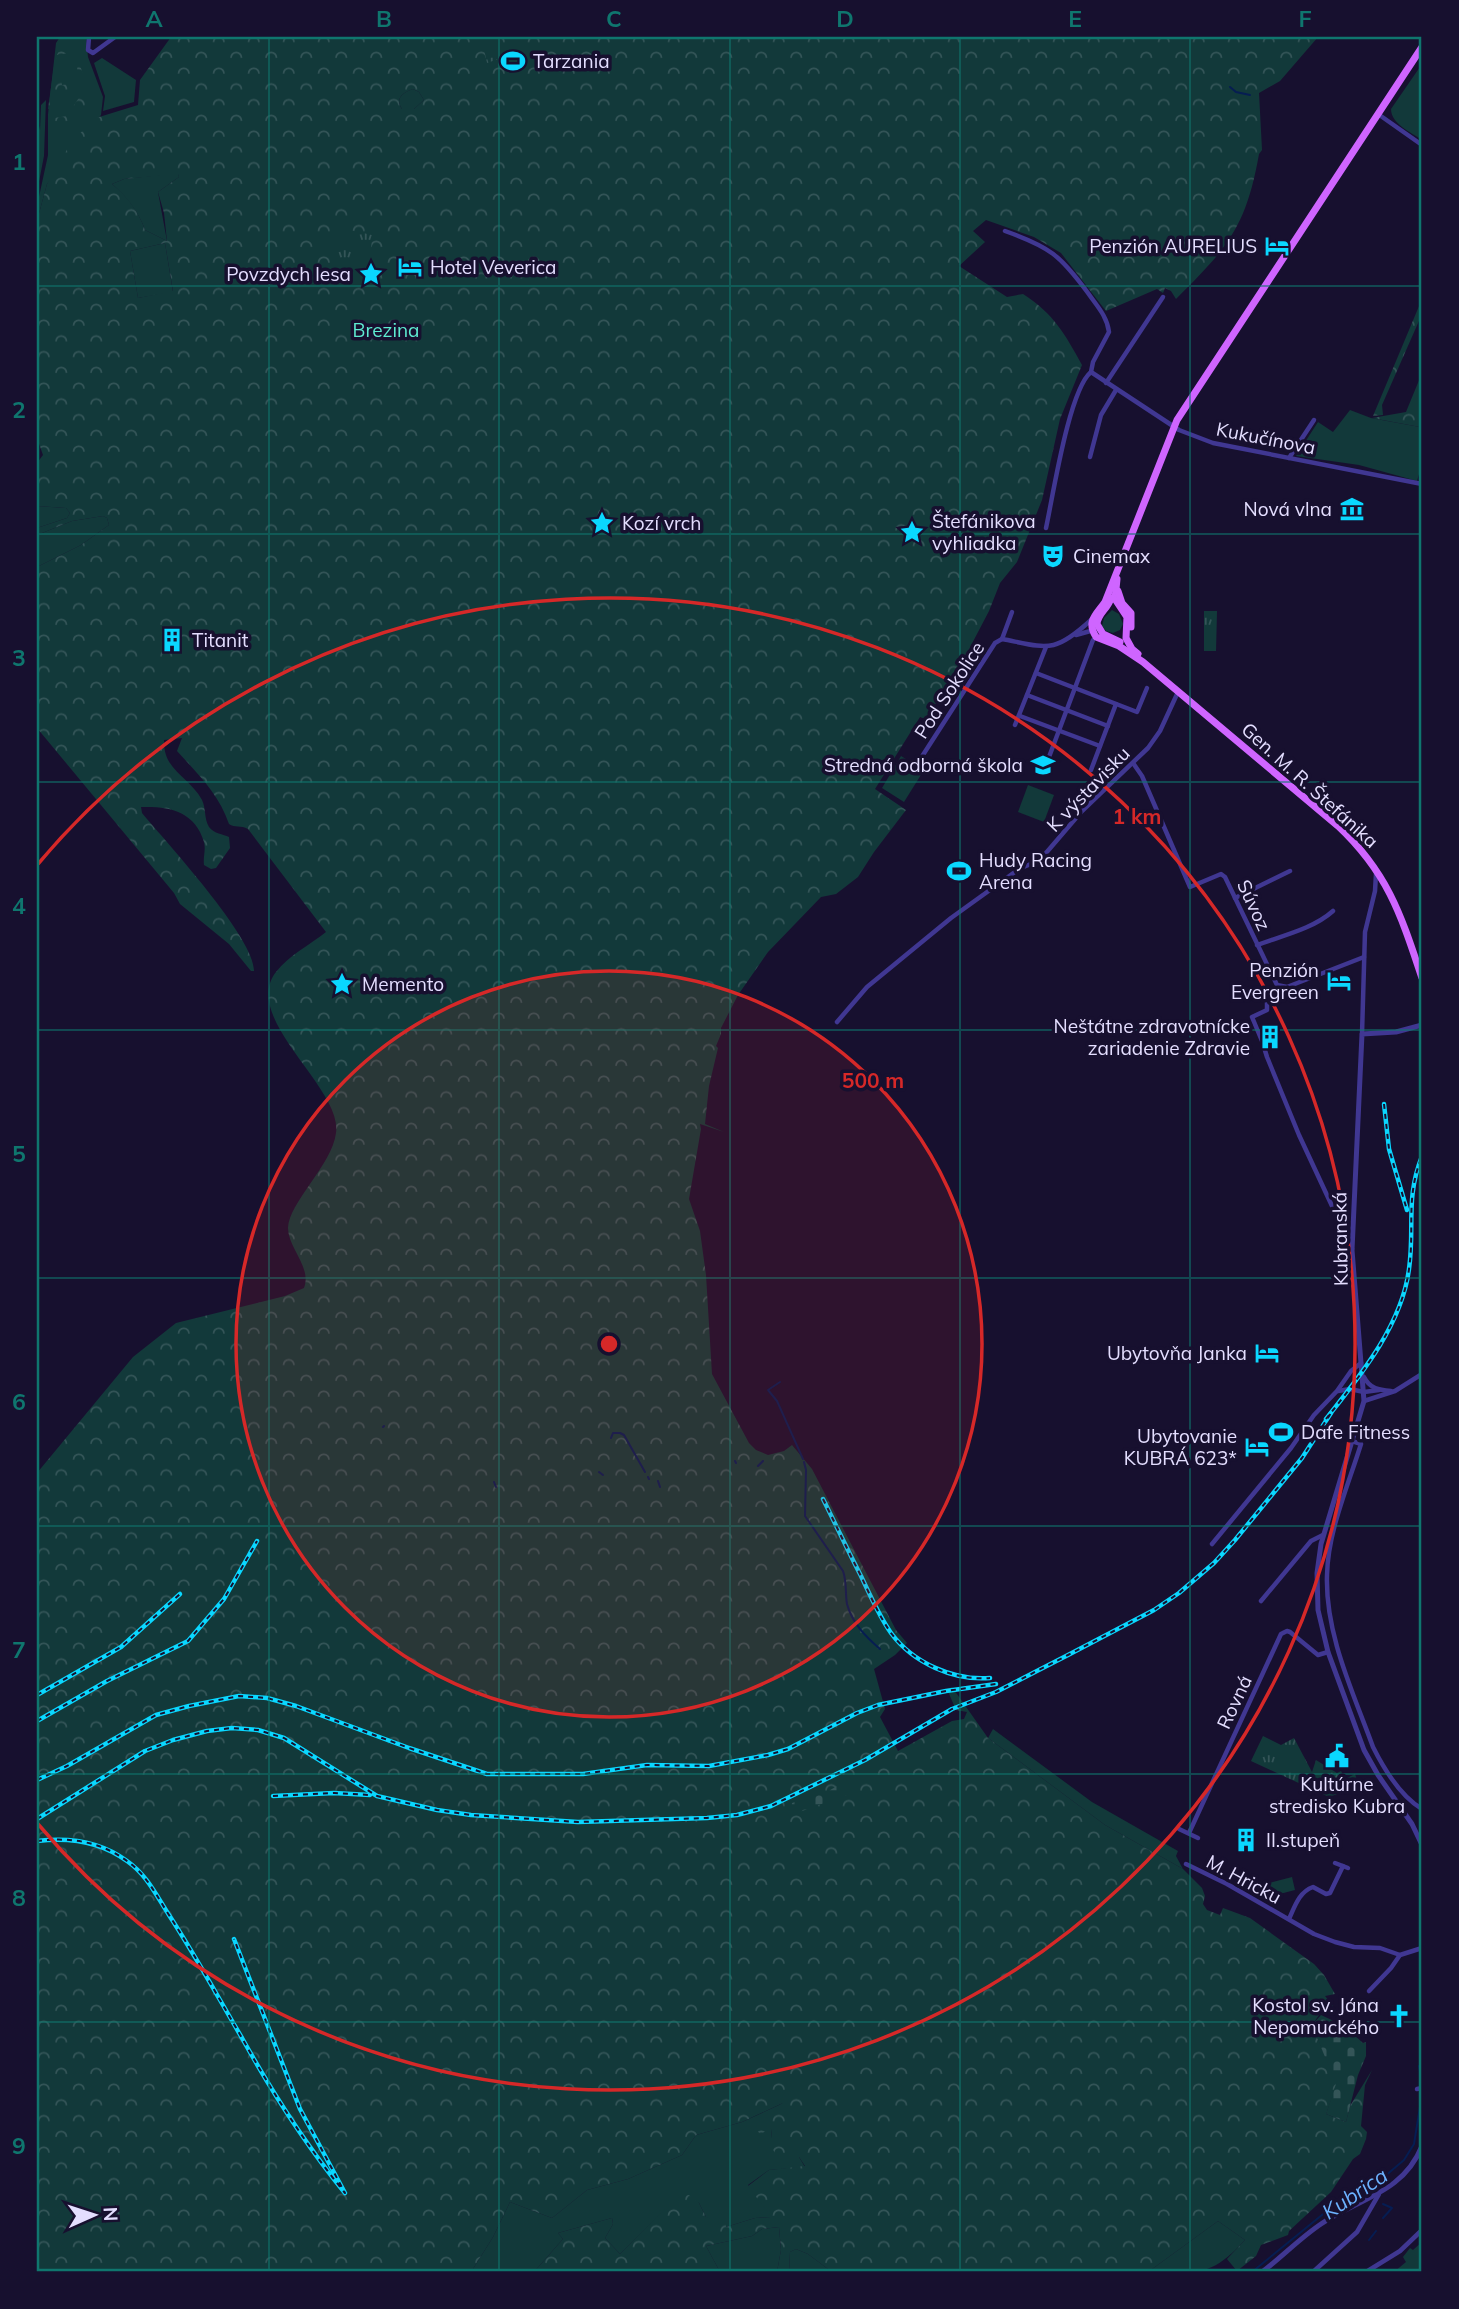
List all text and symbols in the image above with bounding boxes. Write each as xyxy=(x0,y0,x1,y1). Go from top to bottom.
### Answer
text: A xyxy=(145,4,163,33)
text: B xyxy=(376,4,392,33)
text: C xyxy=(606,4,622,33)
text: D xyxy=(836,4,854,33)
text: E xyxy=(1068,4,1082,33)
text: F xyxy=(1298,4,1312,33)
sports icon: Tarzania xyxy=(499,47,527,75)
place label: Tarzania xyxy=(533,49,610,73)
text: 1 xyxy=(12,147,26,176)
hotel icon: Penzión AURELIUS xyxy=(1263,232,1291,260)
place label: Penzión AURELIUS xyxy=(1089,234,1257,258)
hotel icon: Hotel Veverica xyxy=(396,253,424,281)
place label: Hotel Veverica xyxy=(430,255,556,279)
place icon: Povzdych lesa xyxy=(357,260,385,288)
place label: Povzdych lesa xyxy=(226,262,351,286)
park label: Brezina xyxy=(353,318,419,342)
text: 2 xyxy=(12,395,26,424)
street label: Kukučínova xyxy=(1214,417,1318,459)
museum icon: Nová vlna xyxy=(1338,495,1366,523)
place label: Nová vlna xyxy=(1244,497,1332,521)
place icon: Kozí vrch xyxy=(588,509,616,537)
place label: Štefánikova vyhliadka xyxy=(932,509,1036,555)
place label: Kozí vrch xyxy=(622,511,701,535)
place icon: Štefánikova vyhliadka xyxy=(898,518,926,546)
theatre icon: Cinemax xyxy=(1039,542,1067,570)
place label: Cinemax xyxy=(1073,544,1150,568)
building icon: Titanit xyxy=(158,626,186,654)
place label: Titanit xyxy=(192,628,249,652)
street label: Pod Sokolice xyxy=(909,637,989,743)
text: 3 xyxy=(12,643,26,672)
street label: Gen. M. R. Štefánika xyxy=(1237,717,1383,853)
street label: K výstavisku xyxy=(1041,741,1135,837)
school or university icon: Stredná odborná škola xyxy=(1029,751,1057,779)
place label: Stredná odborná škola xyxy=(824,753,1023,777)
text: 1 km xyxy=(1113,803,1161,829)
place label: Hudy Racing Arena xyxy=(979,848,1092,894)
sports icon: Hudy Racing Arena xyxy=(945,857,973,885)
street label: Súvoz xyxy=(1232,876,1276,934)
text: 4 xyxy=(12,891,26,920)
place label: Penzión Evergreen xyxy=(1231,958,1319,1004)
hotel icon: Penzión Evergreen xyxy=(1325,967,1353,995)
place icon: Memento xyxy=(328,970,356,998)
place label: Memento xyxy=(362,972,444,996)
place label: Neštátne zdravotnícke zariadenie Zdravie xyxy=(1054,1014,1250,1060)
building icon: Neštátne zdravotnícke zariadenie Zdravie xyxy=(1256,1023,1284,1051)
text: 500 m xyxy=(842,1067,904,1093)
text: 5 xyxy=(12,1139,26,1168)
street label: Kubranská xyxy=(1327,1192,1353,1286)
centre of rings xyxy=(597,1332,621,1356)
hotel icon: Ubytovňa Janka xyxy=(1253,1339,1281,1367)
place label: Ubytovňa Janka xyxy=(1107,1341,1247,1365)
text: 6 xyxy=(12,1387,26,1416)
sports icon: Dafe Fitness xyxy=(1267,1418,1295,1446)
place label: Dafe Fitness xyxy=(1301,1420,1410,1444)
place label: Ubytovanie KUBRÁ 623* xyxy=(1124,1424,1237,1470)
hotel icon: Ubytovanie KUBRÁ 623* xyxy=(1243,1433,1271,1461)
text: 7 xyxy=(12,1635,26,1664)
street label: Rovná xyxy=(1211,1671,1257,1733)
public building icon: Kultúrne stredisko Kubra xyxy=(1323,1742,1351,1770)
place label: Kultúrne stredisko Kubra xyxy=(1269,1772,1405,1818)
building icon: II.stupeň xyxy=(1232,1826,1260,1854)
place label: II.stupeň xyxy=(1266,1828,1340,1852)
street label: M. Hricku xyxy=(1202,1849,1286,1909)
text: 8 xyxy=(12,1883,26,1912)
place label: Kostol sv. Jána Nepomuckého xyxy=(1252,1993,1379,2039)
church icon: Kostol sv. Jána Nepomuckého xyxy=(1385,2002,1413,2030)
text: 9 xyxy=(12,2131,26,2160)
water label: Kubrica xyxy=(1317,2162,1392,2224)
north arrow xyxy=(60,2180,130,2250)
text: N xyxy=(99,2206,123,2222)

